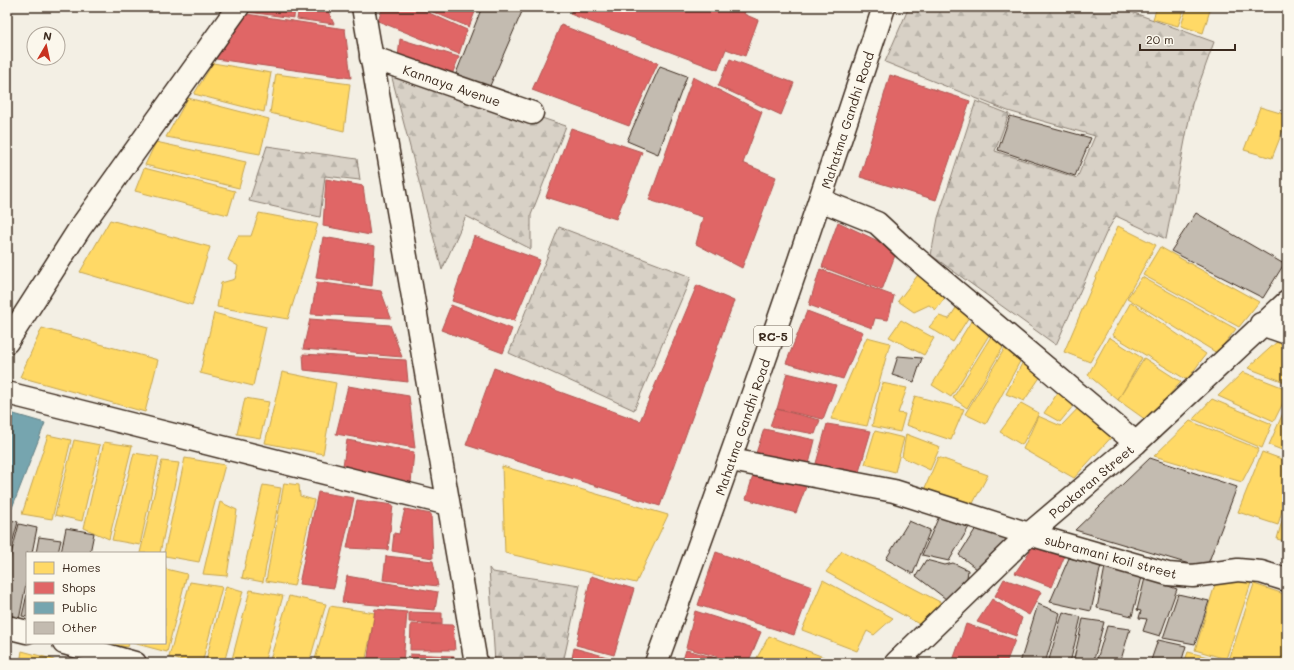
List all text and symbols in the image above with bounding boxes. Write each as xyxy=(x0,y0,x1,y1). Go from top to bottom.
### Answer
north arrow xyxy=(26,26,66,66)
scale bar xyxy=(1140,26,1235,52)
text: N xyxy=(42,28,53,44)
text: 20 m xyxy=(1146,31,1174,47)
street label: Mahatma Gandhi Road xyxy=(817,49,877,191)
street label: Kannaya Avenue xyxy=(401,60,503,110)
road number: RC-5 xyxy=(754,326,792,346)
street label: Mahatma Gandhi Road xyxy=(711,357,773,497)
street label: Pookaran Street xyxy=(1045,440,1137,521)
street label: subramani koil street xyxy=(1043,530,1179,582)
legend xyxy=(26,552,166,644)
text: Homes xyxy=(62,559,101,575)
text: Shops xyxy=(62,579,96,595)
text: Public xyxy=(62,599,97,615)
text: Other xyxy=(62,619,97,635)

